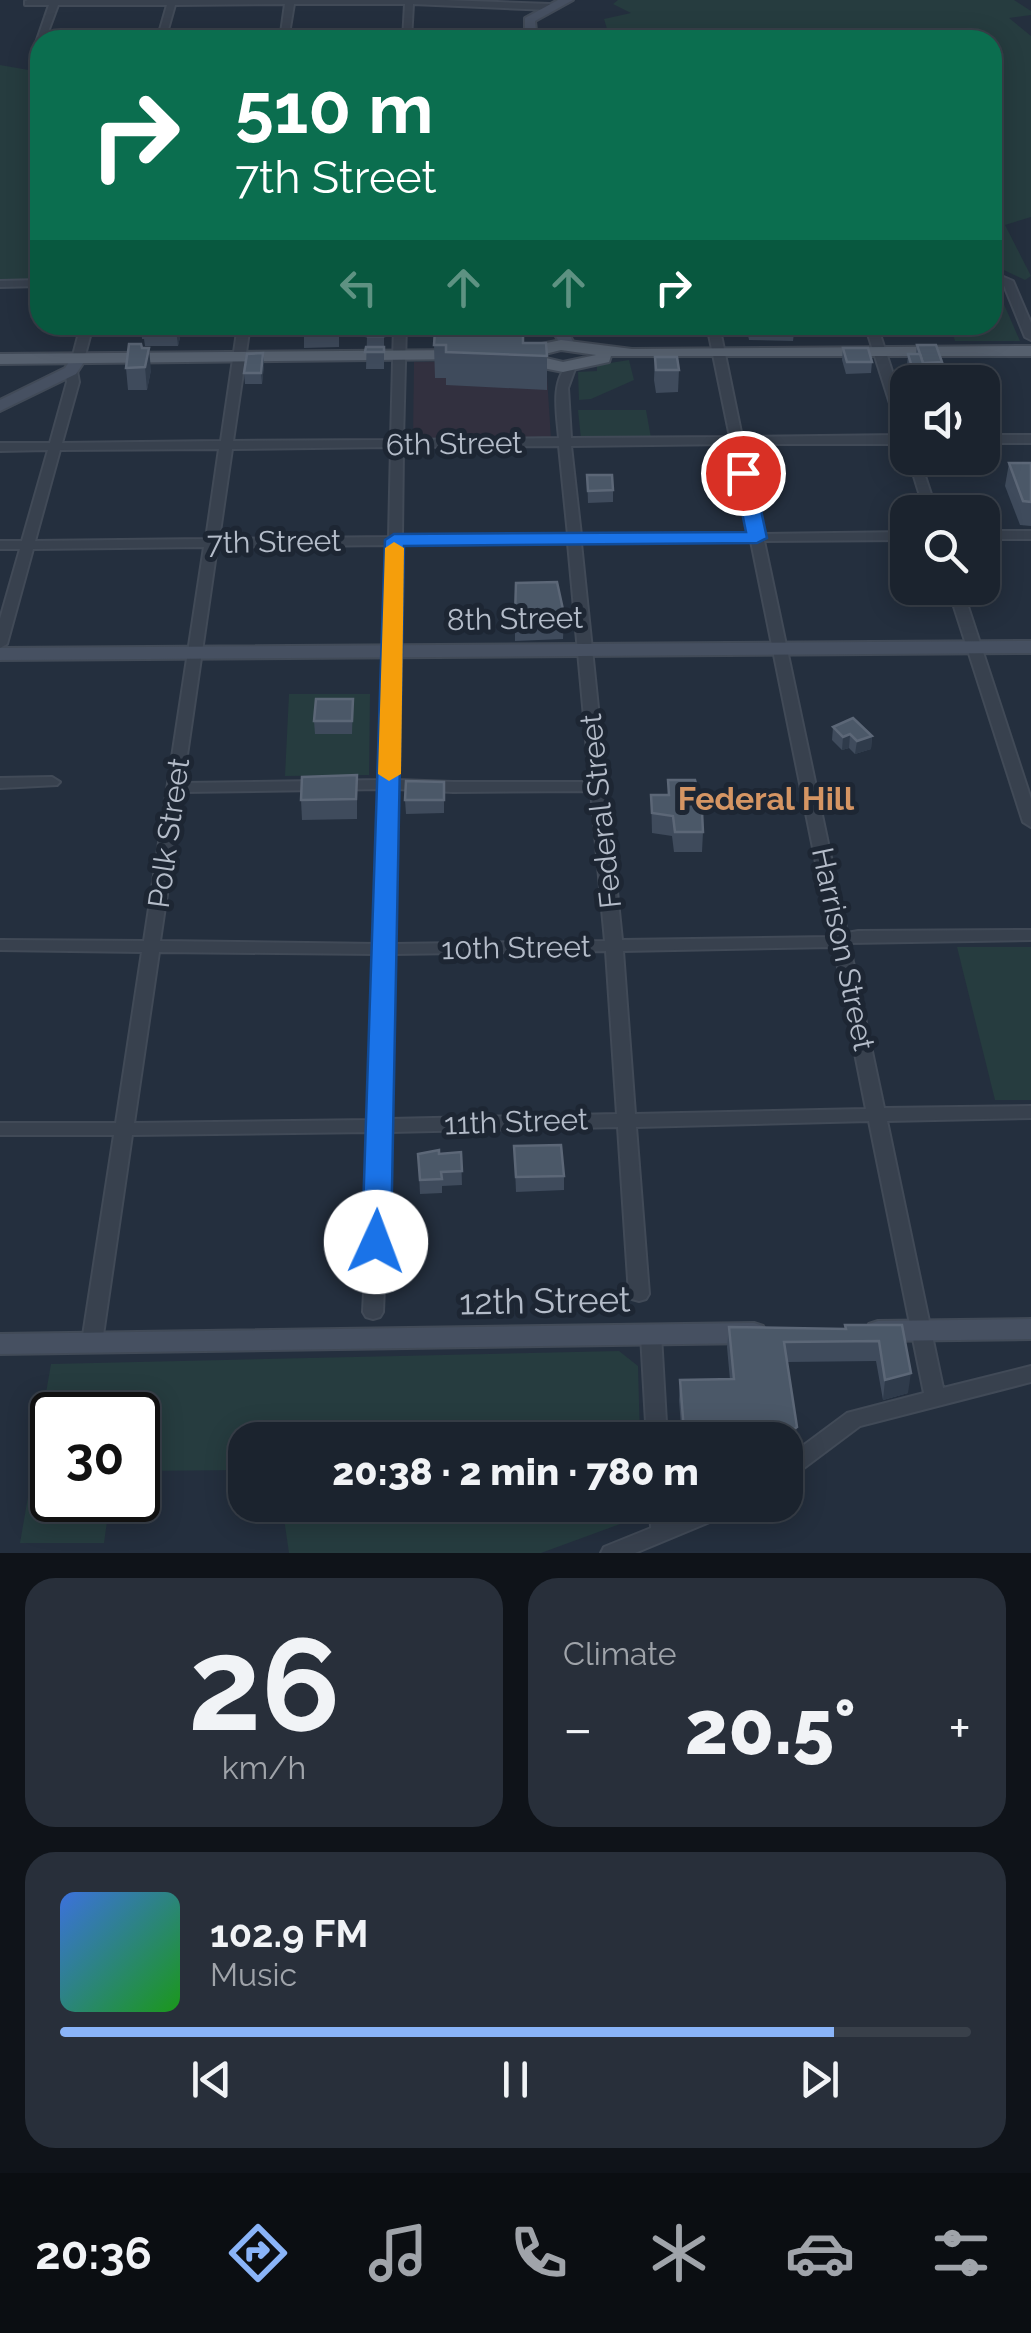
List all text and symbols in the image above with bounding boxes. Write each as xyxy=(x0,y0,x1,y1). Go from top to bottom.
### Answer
text: 510 m xyxy=(235,67,433,149)
icon: right xyxy=(70,70,200,200)
text: 7th Street xyxy=(235,151,437,204)
icon: left xyxy=(331,260,386,315)
icon: ahead xyxy=(436,260,491,315)
icon: ahead xyxy=(541,260,596,315)
icon: right xyxy=(646,260,701,315)
map controls xyxy=(890,365,1000,605)
button: sound xyxy=(890,365,1000,475)
street label: 6th Street xyxy=(385,425,523,462)
pin xyxy=(701,431,786,516)
icon: arrive xyxy=(716,446,771,501)
button: search xyxy=(890,495,1000,605)
street label: 7th Street xyxy=(206,523,341,560)
street label: 8th Street xyxy=(447,600,583,637)
street label: Federal Street xyxy=(573,712,628,910)
street label: Polk Street xyxy=(141,756,196,910)
district label: Federal Hill xyxy=(678,780,855,817)
street label: Harrison Street xyxy=(805,844,882,1054)
street label: 10th Street xyxy=(441,929,591,966)
street label: 11th Street xyxy=(443,1101,589,1142)
position arrow xyxy=(324,1190,428,1294)
street label: 12th Street xyxy=(459,1279,631,1322)
speed limit sign: 30 xyxy=(30,1392,160,1522)
text: 20:38 · 2 min · 780 m xyxy=(332,1449,699,1494)
text: 26 xyxy=(188,1608,340,1760)
text: Climate xyxy=(563,1635,677,1672)
text: 20.5° xyxy=(685,1683,856,1772)
text: − xyxy=(563,1696,593,1761)
text: + xyxy=(948,1696,971,1761)
text: km/h xyxy=(222,1749,306,1786)
text: 102.9 FM xyxy=(210,1911,368,1956)
text: Music xyxy=(210,1956,297,1993)
icon: previous xyxy=(184,2052,239,2107)
icon: pause xyxy=(488,2052,543,2107)
icon: next xyxy=(792,2052,847,2107)
icon: directions xyxy=(223,2218,293,2288)
icon: music xyxy=(363,2218,433,2288)
icon: phone xyxy=(504,2218,574,2288)
icon: climate xyxy=(644,2218,714,2288)
icon: car xyxy=(785,2218,855,2288)
icon: filters xyxy=(926,2218,996,2288)
text: 20:36 xyxy=(35,2227,152,2280)

